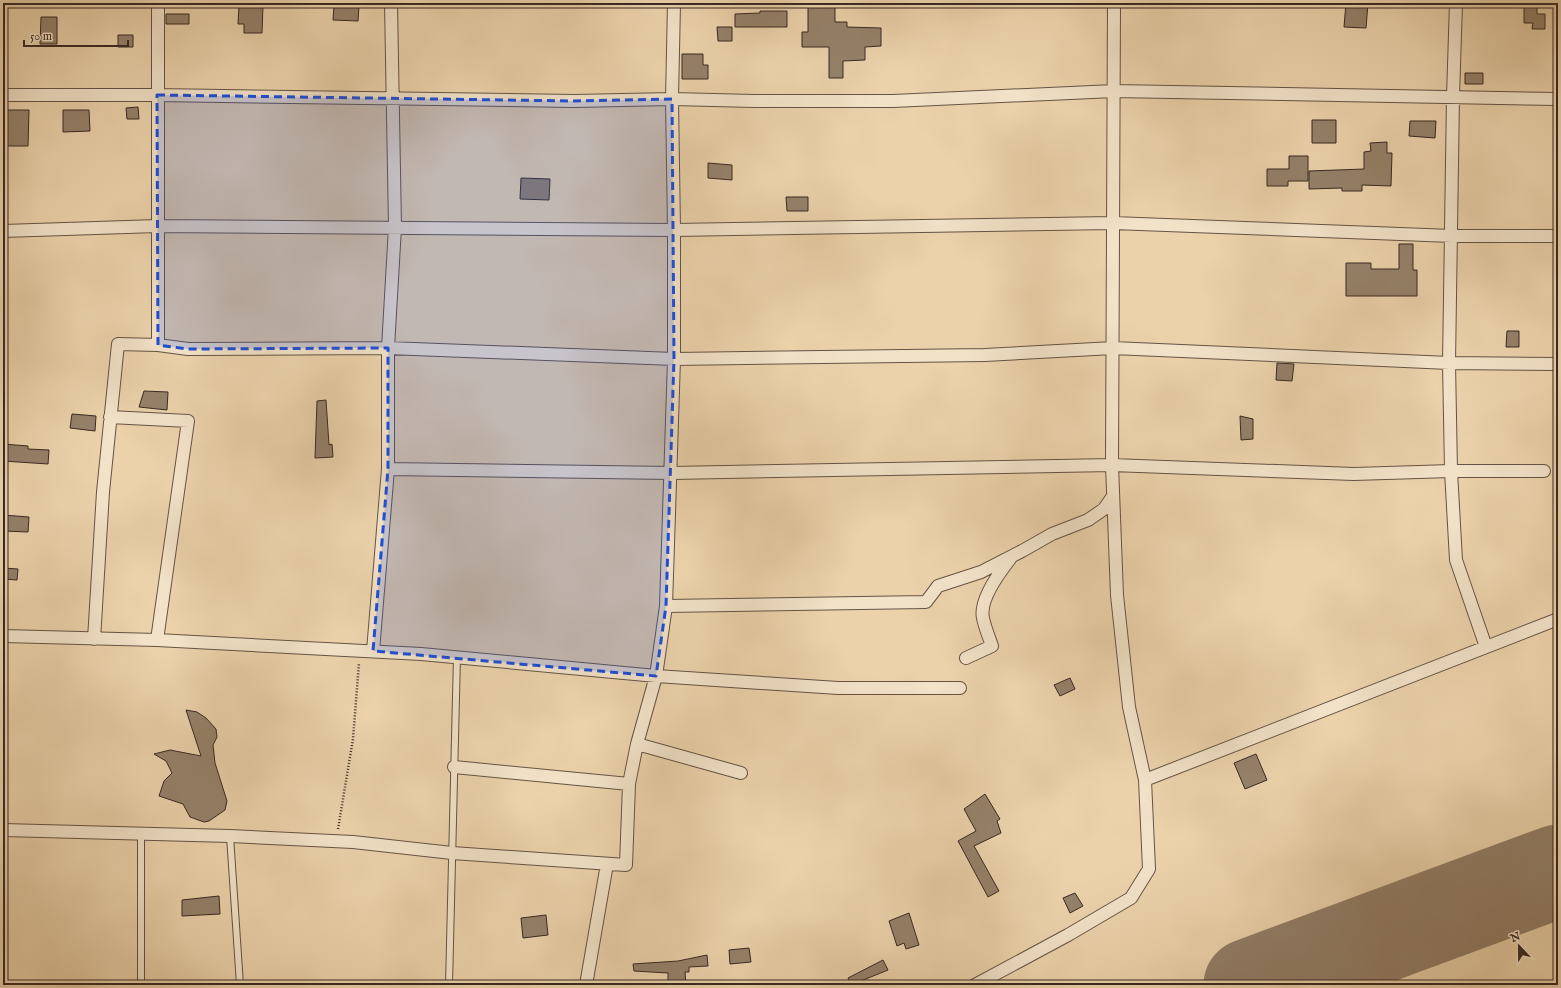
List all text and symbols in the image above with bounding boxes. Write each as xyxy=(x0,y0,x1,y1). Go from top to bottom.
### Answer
scale bar xyxy=(24,22,128,48)
text: 50 m xyxy=(30,29,52,44)
north arrow xyxy=(1499,926,1539,966)
text: N xyxy=(1508,929,1523,946)

